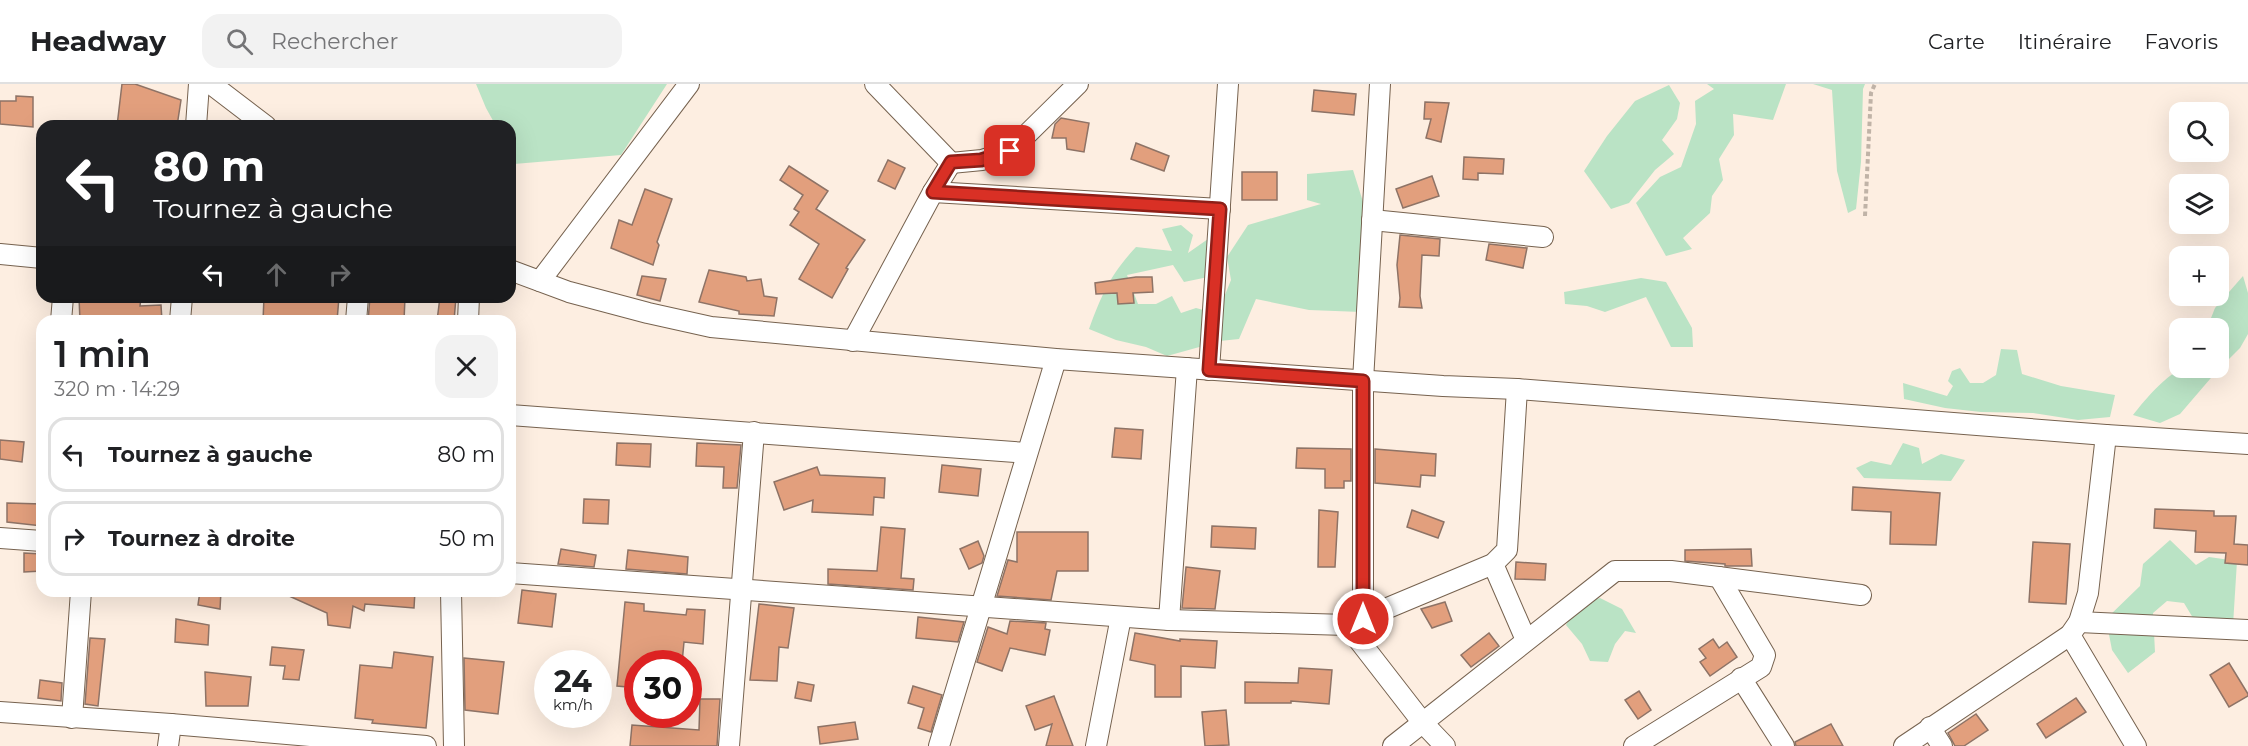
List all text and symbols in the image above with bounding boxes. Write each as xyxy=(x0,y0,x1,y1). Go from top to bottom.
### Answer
search box xyxy=(202,14,622,68)
text: Headway xyxy=(30,24,166,58)
icon: search xyxy=(223,25,256,58)
text: Rechercher xyxy=(271,28,398,55)
text: Carte xyxy=(1928,29,1985,54)
text: Itinéraire xyxy=(2018,29,2112,54)
text: Favoris xyxy=(2145,29,2218,54)
map controls xyxy=(2169,102,2229,378)
button: search xyxy=(2169,102,2229,162)
pin xyxy=(984,125,1035,176)
icon: arrive xyxy=(993,134,1026,167)
text: 80 m xyxy=(153,140,265,192)
icon: left xyxy=(54,144,132,222)
button: layers xyxy=(2169,174,2229,234)
text: Tournez à gauche xyxy=(153,192,393,225)
button: + xyxy=(2169,246,2229,306)
icon: left xyxy=(197,258,230,291)
icon: ahead xyxy=(260,258,293,291)
icon: right xyxy=(323,258,356,291)
button: − xyxy=(2169,318,2229,378)
text: 1 min xyxy=(54,332,151,376)
button: close xyxy=(435,335,498,398)
text: 320 m · 14:29 xyxy=(54,377,180,401)
icon: left xyxy=(57,438,90,471)
text: Tournez à gauche xyxy=(108,441,313,468)
text: 80 m xyxy=(437,441,495,468)
icon: right xyxy=(57,522,90,555)
text: Tournez à droite xyxy=(108,525,295,552)
text: 50 m xyxy=(439,525,495,552)
position arrow xyxy=(1331,587,1395,651)
speed limit sign: 30 xyxy=(624,650,702,728)
text: 24 xyxy=(554,663,592,700)
text: km/h xyxy=(553,695,593,714)

